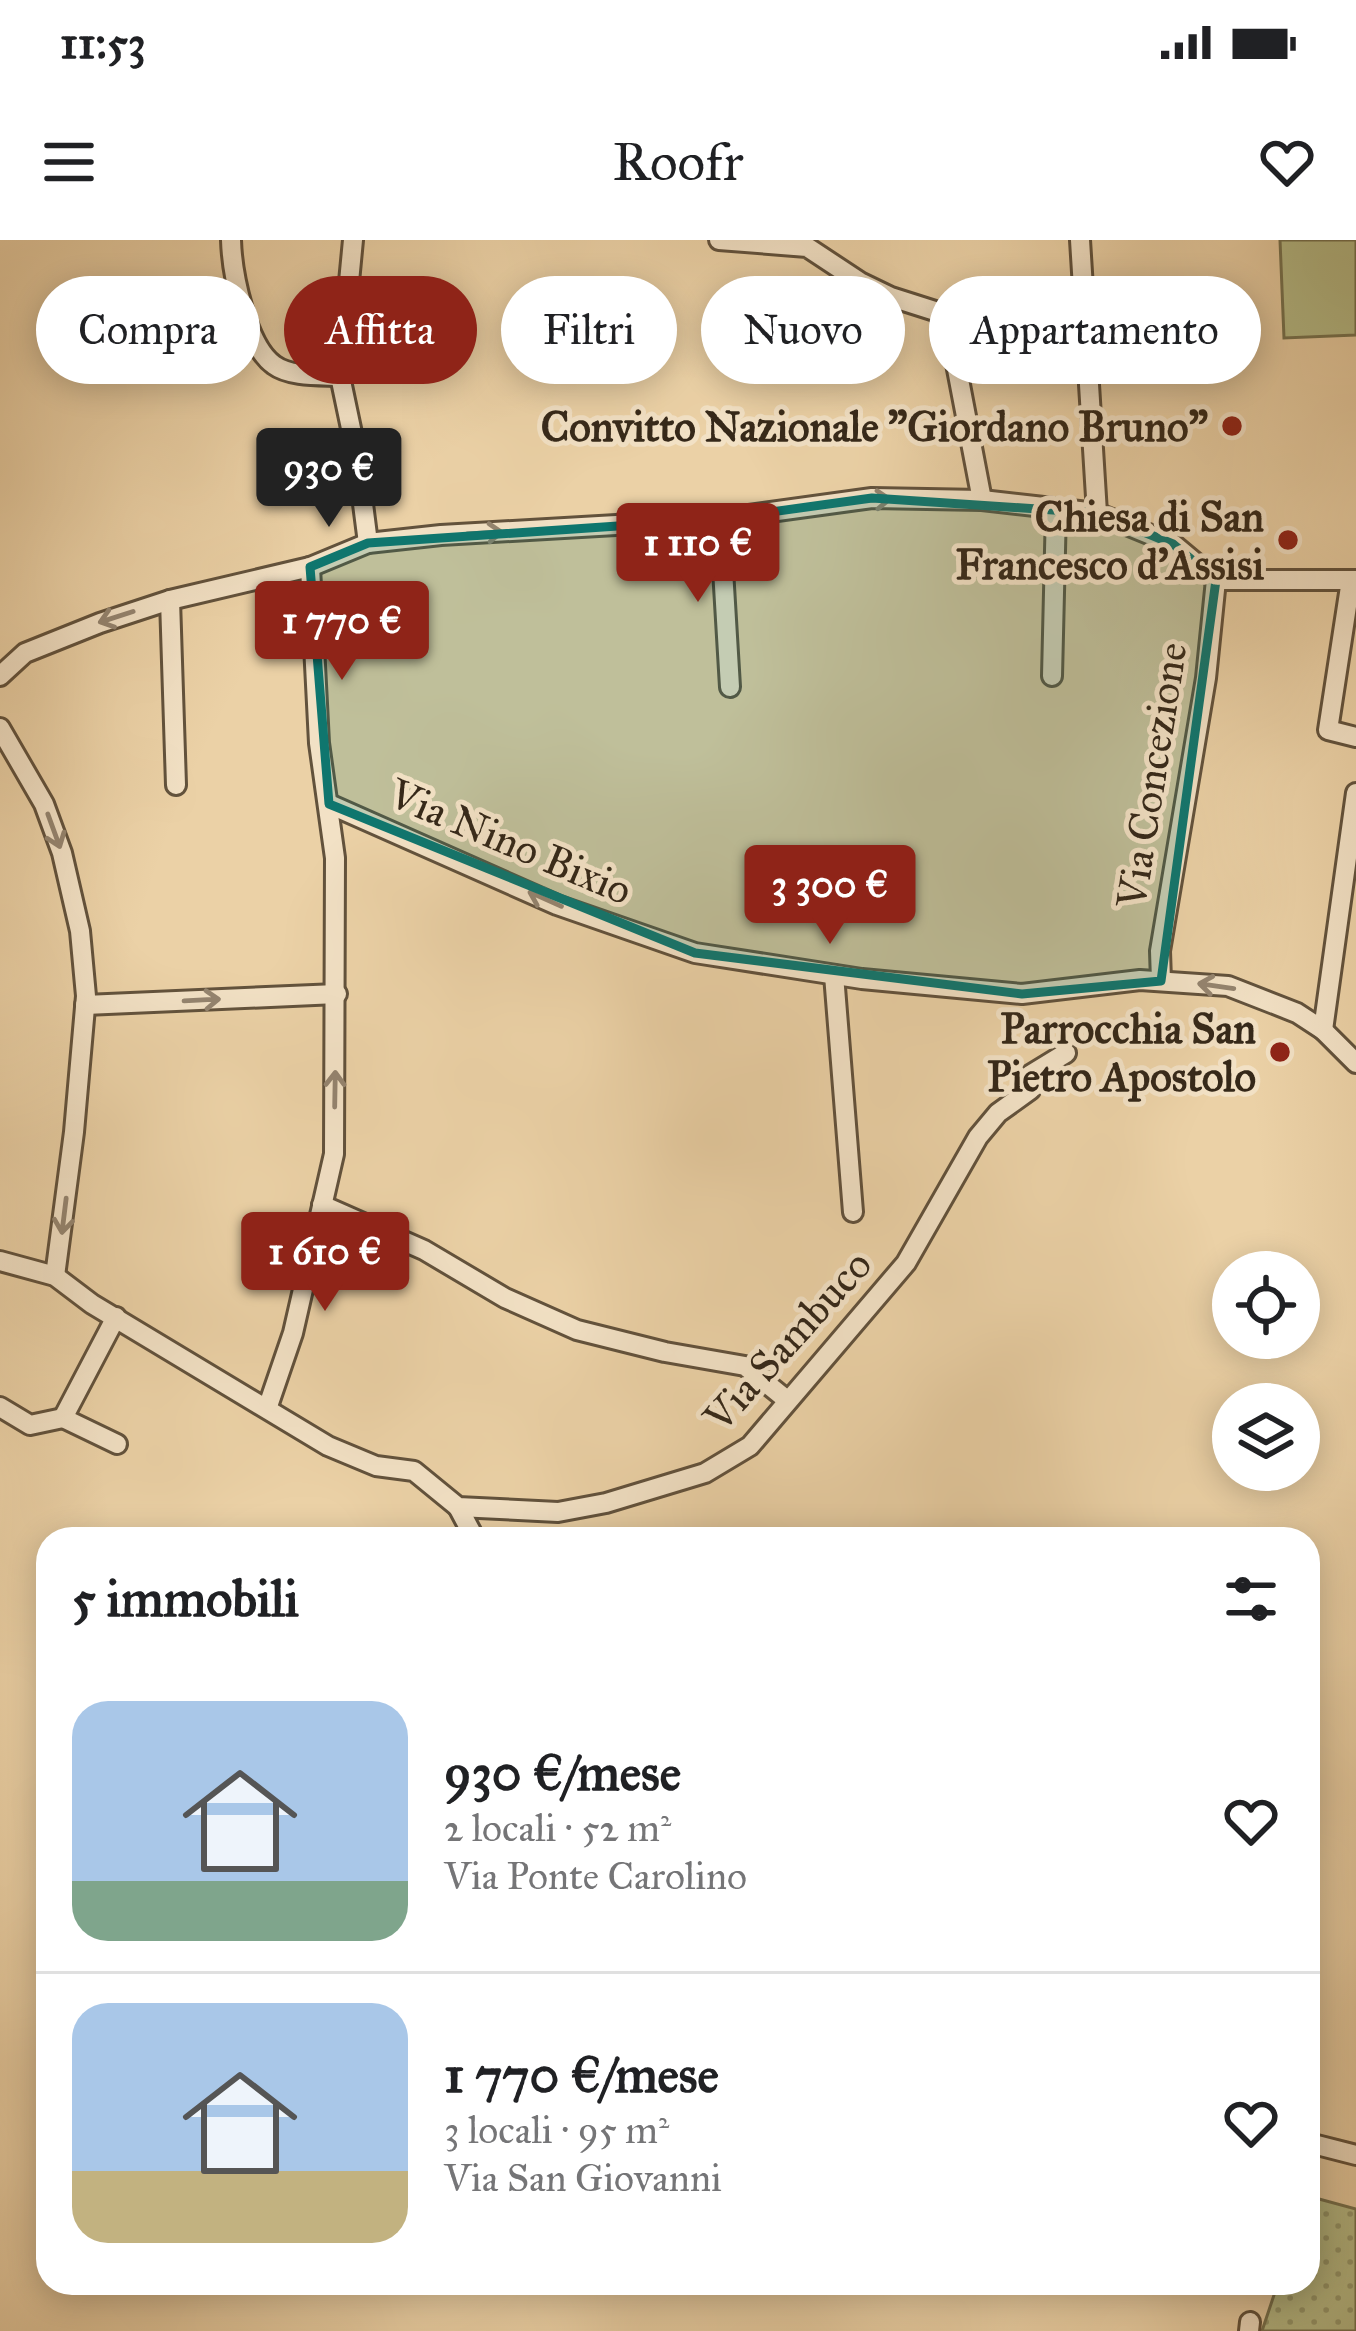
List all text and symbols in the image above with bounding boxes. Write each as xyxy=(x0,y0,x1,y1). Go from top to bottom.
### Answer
text: 11:53 xyxy=(60,15,146,70)
icon: menu xyxy=(36,129,102,195)
text: Roofr xyxy=(612,129,744,195)
icon: heart xyxy=(1254,129,1320,195)
chip: Compra xyxy=(36,276,260,384)
chip: Affitta xyxy=(284,276,477,384)
chip: Filtri xyxy=(501,276,677,384)
chip: Nuovo xyxy=(701,276,905,384)
chip: Appartamento xyxy=(929,276,1261,384)
place label: Convitto Nazionale "Giordano Bruno" xyxy=(541,401,1208,453)
marker: Convitto Nazionale "Giordano Bruno" xyxy=(1219,413,1245,439)
pin: 930 € xyxy=(245,428,413,530)
text: 930 € xyxy=(283,443,375,491)
one-way arrow xyxy=(853,488,892,511)
place label: Chiesa di San Francesco d'Assisi xyxy=(955,491,1264,591)
pin: 1 110 € xyxy=(587,503,809,605)
text: 1 110 € xyxy=(643,518,753,566)
one-way arrow xyxy=(465,521,504,544)
marker: Chiesa di San Francesco d'Assisi xyxy=(1275,527,1301,553)
pin: 1 770 € xyxy=(231,581,453,683)
text: 1 770 € xyxy=(282,596,402,644)
one-way arrow xyxy=(98,608,136,630)
street label: Via Concezione xyxy=(1105,639,1199,913)
street label: Via Nino Bixio xyxy=(381,767,640,916)
one-way arrow xyxy=(45,812,66,849)
pin: 3 300 € xyxy=(719,845,941,947)
text: 3 300 € xyxy=(771,860,889,908)
one-way arrow xyxy=(528,887,564,909)
one-way arrow xyxy=(1197,975,1236,997)
one-way arrow xyxy=(182,988,221,1011)
place label: Parrocchia San Pietro Apostolo xyxy=(987,1003,1256,1103)
marker: Parrocchia San Pietro Apostolo xyxy=(1267,1039,1293,1065)
one-way arrow xyxy=(324,1070,346,1109)
one-way arrow xyxy=(53,1196,75,1235)
pin: 1 610 € xyxy=(214,1212,436,1314)
text: 1 610 € xyxy=(268,1227,382,1275)
street label: Via Sambuco xyxy=(692,1239,883,1443)
map controls xyxy=(1212,1251,1320,1491)
button: locate xyxy=(1212,1251,1320,1359)
button: layers xyxy=(1212,1383,1320,1491)
icon: filters xyxy=(1218,1566,1284,1632)
text: 5 immobili xyxy=(72,1568,299,1630)
text: 930 €/mese xyxy=(444,1742,681,1804)
icon: home xyxy=(168,1749,312,1893)
icon: heart xyxy=(1218,1788,1284,1854)
text: 2 locali · 52 m² xyxy=(444,1804,671,1852)
text: Via Ponte Carolino xyxy=(444,1852,747,1900)
text: 1 770 €/mese xyxy=(444,2044,719,2106)
icon: home xyxy=(168,2051,312,2195)
icon: heart xyxy=(1218,2090,1284,2156)
text: 3 locali · 95 m² xyxy=(444,2106,669,2154)
text: Via San Giovanni xyxy=(444,2154,722,2202)

